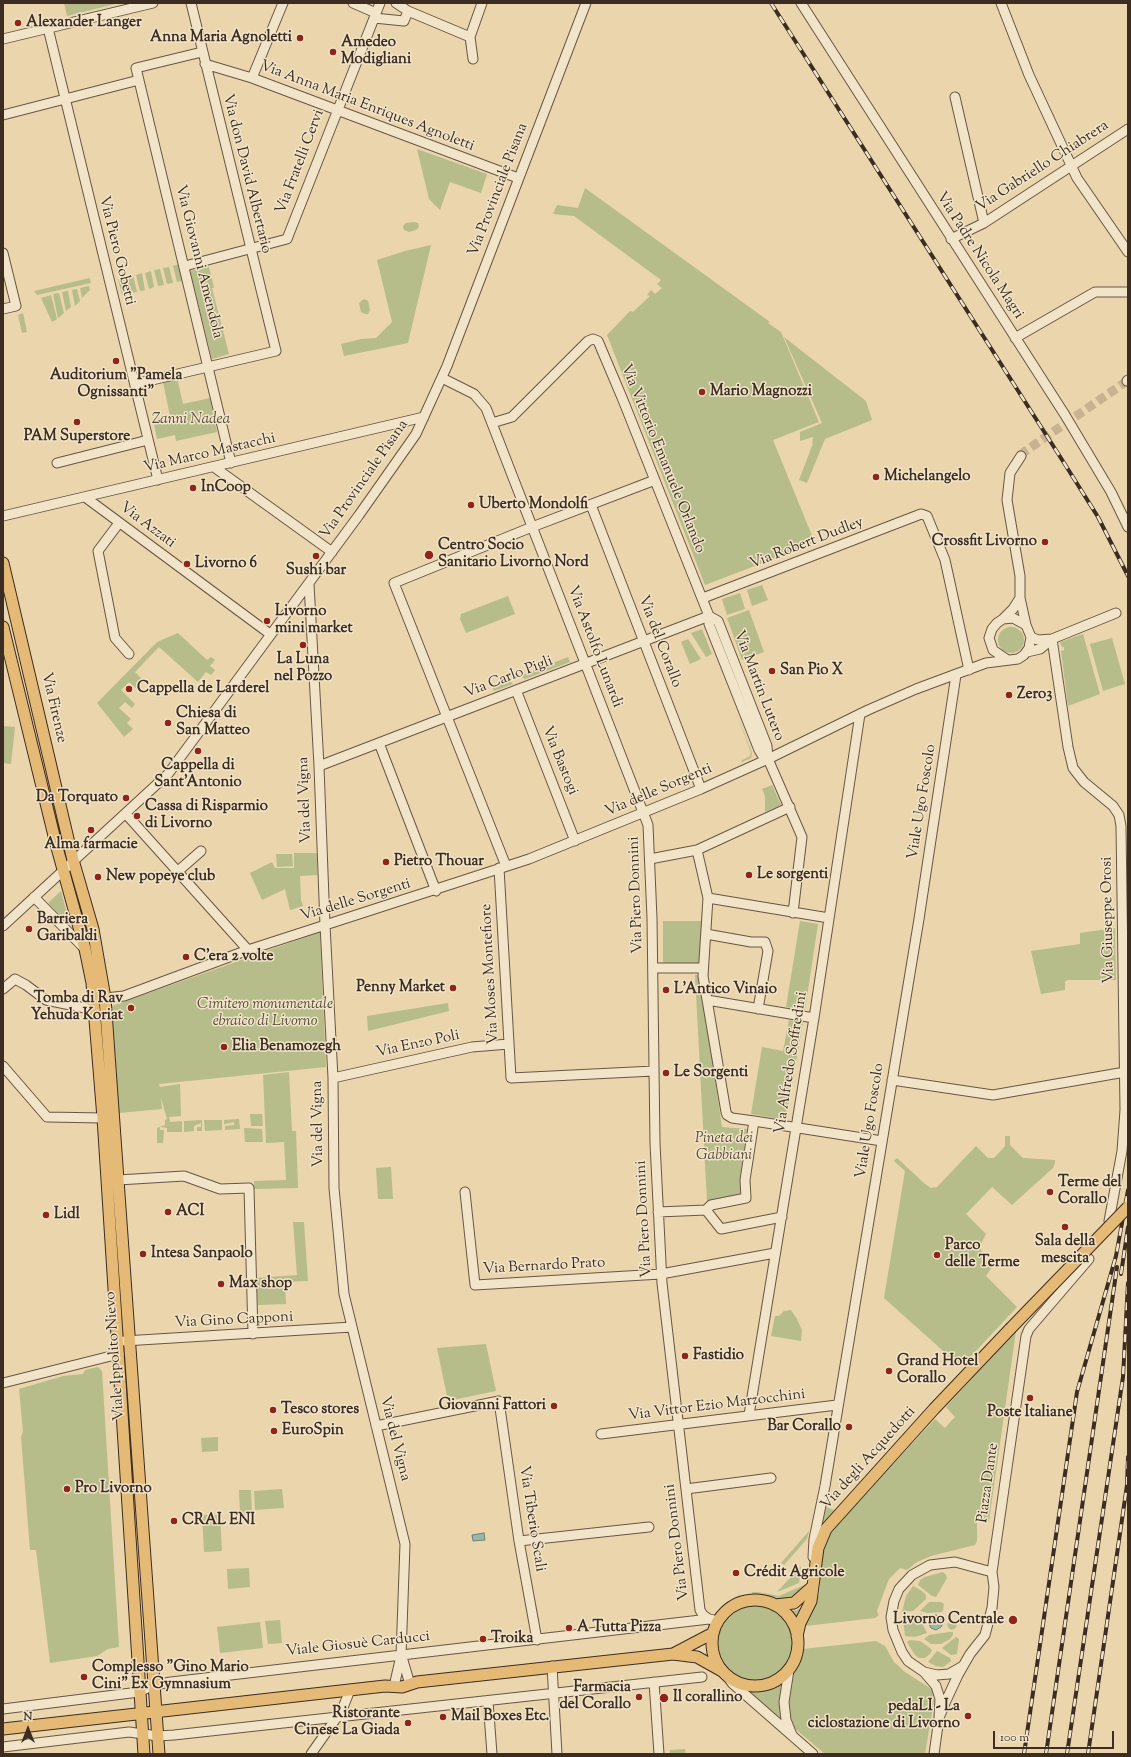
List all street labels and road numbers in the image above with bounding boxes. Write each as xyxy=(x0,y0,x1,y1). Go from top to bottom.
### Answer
street label: Via Anna Maria Enriques Agnoletti xyxy=(257,58,477,156)
street label: Via don David Albertario xyxy=(217,92,275,256)
street label: Via Fratelli Cervi xyxy=(273,107,329,217)
street label: Via Gabriello Chiabrera xyxy=(973,117,1113,217)
street label: Via Provinciale Pisana xyxy=(465,121,533,259)
street label: Via Giovanni Amendola xyxy=(170,183,226,341)
street label: Via Padre Nicola Magri xyxy=(931,189,1027,323)
street label: Via Piero Gobetti xyxy=(94,194,138,308)
street label: Via Vittorio Emanuele Orlando xyxy=(616,362,708,556)
street label: Via Provinciale Pisana xyxy=(317,417,413,543)
street label: Via Marco Mastacchi xyxy=(142,430,278,478)
street label: Via Azzati xyxy=(116,499,178,553)
street label: Via Robert Dudley xyxy=(748,514,866,574)
street label: Via Astolfo Lunardi xyxy=(562,584,626,710)
street label: Via del Corallo xyxy=(633,593,685,691)
street label: Via Martin Lutero xyxy=(729,628,787,744)
street label: Via Carlo Pigli xyxy=(462,653,556,703)
street label: Via Firenze xyxy=(36,671,70,745)
street label: Via Bastogi xyxy=(537,724,581,798)
street label: Viale Ugo Foscolo xyxy=(905,743,941,861)
street label: Via del Vigna xyxy=(295,756,317,844)
street label: Via delle Sorgenti xyxy=(603,760,715,822)
street label: Via Piero Donnini xyxy=(626,836,648,954)
street label: Via Giuseppe Orosi xyxy=(1099,856,1119,984)
street label: Via delle Sorgenti xyxy=(299,876,413,926)
street label: Via Moses Montefiore xyxy=(478,903,504,1045)
street label: Via Alfredo Soffredini xyxy=(772,990,812,1136)
street label: Via Enzo Poli xyxy=(375,1027,461,1063)
street label: Viale Ugo Foscolo xyxy=(853,1062,889,1180)
street label: Via del Vigna xyxy=(309,1080,329,1168)
street label: Via Piero Donnini xyxy=(633,1160,657,1278)
street label: Via Bernardo Prato xyxy=(482,1255,606,1279)
street label: Viale Ippolito Nievo xyxy=(103,1291,129,1421)
street label: Via Gino Capponi xyxy=(174,1309,294,1333)
street label: Via Vittor Ezio Marzocchini xyxy=(627,1386,807,1426)
street label: Via del Vigna xyxy=(375,1395,413,1483)
street label: Via degli Acquedotti xyxy=(818,1404,920,1514)
street label: Piazza Dante xyxy=(974,1442,1004,1524)
street label: Via Tiberio Scali xyxy=(514,1465,548,1573)
street label: Via Piero Donnini xyxy=(662,1483,694,1601)
street label: Viale Giosuè Carducci xyxy=(285,1628,431,1662)

